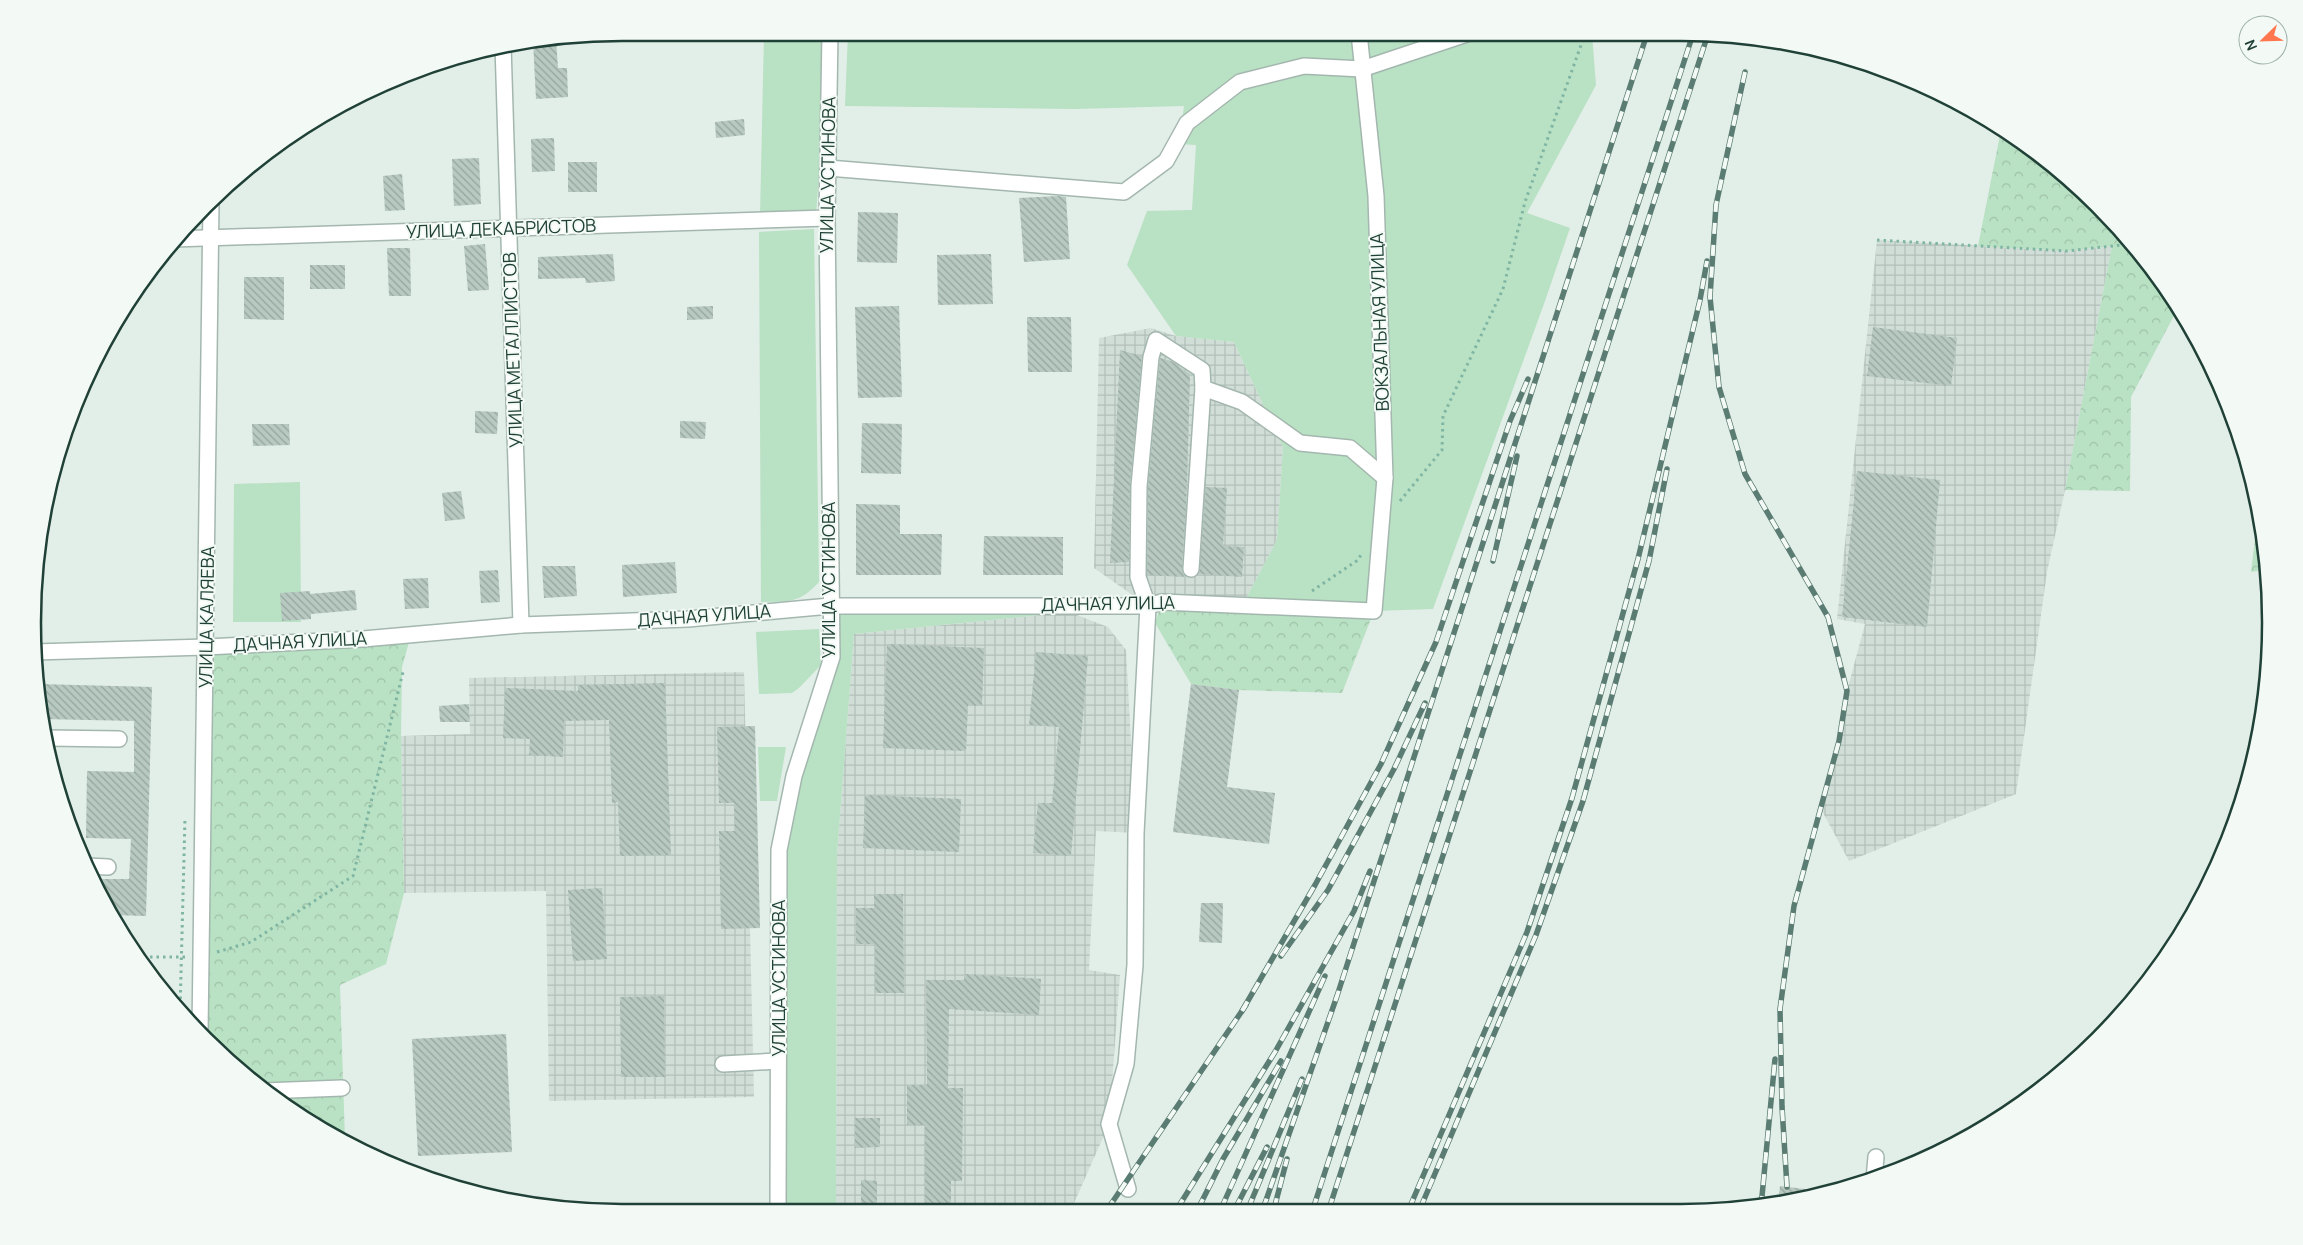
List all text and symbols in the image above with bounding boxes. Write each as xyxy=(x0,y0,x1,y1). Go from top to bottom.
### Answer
north arrow xyxy=(2238,15,2288,65)
text: N xyxy=(2240,37,2261,54)
street label: УЛИЦА УСТИНОВА xyxy=(814,96,840,254)
street label: УЛИЦА ДЕКАБРИСТОВ xyxy=(406,213,596,243)
street label: ВОКЗАЛЬНАЯ УЛИЦА xyxy=(1364,232,1394,412)
street label: УЛИЦА МЕТАЛЛИСТОВ xyxy=(497,252,527,448)
street label: УЛИЦА УСТИНОВА xyxy=(816,501,840,658)
street label: УЛИЦА КАЛЯЕВА xyxy=(193,545,219,688)
street label: ДАЧНАЯ УЛИЦА xyxy=(1041,590,1176,616)
street label: ДАЧНАЯ УЛИЦА xyxy=(636,598,772,632)
street label: ДАЧНАЯ УЛИЦА xyxy=(232,625,368,656)
street label: УЛИЦА УСТИНОВА xyxy=(766,899,790,1056)

